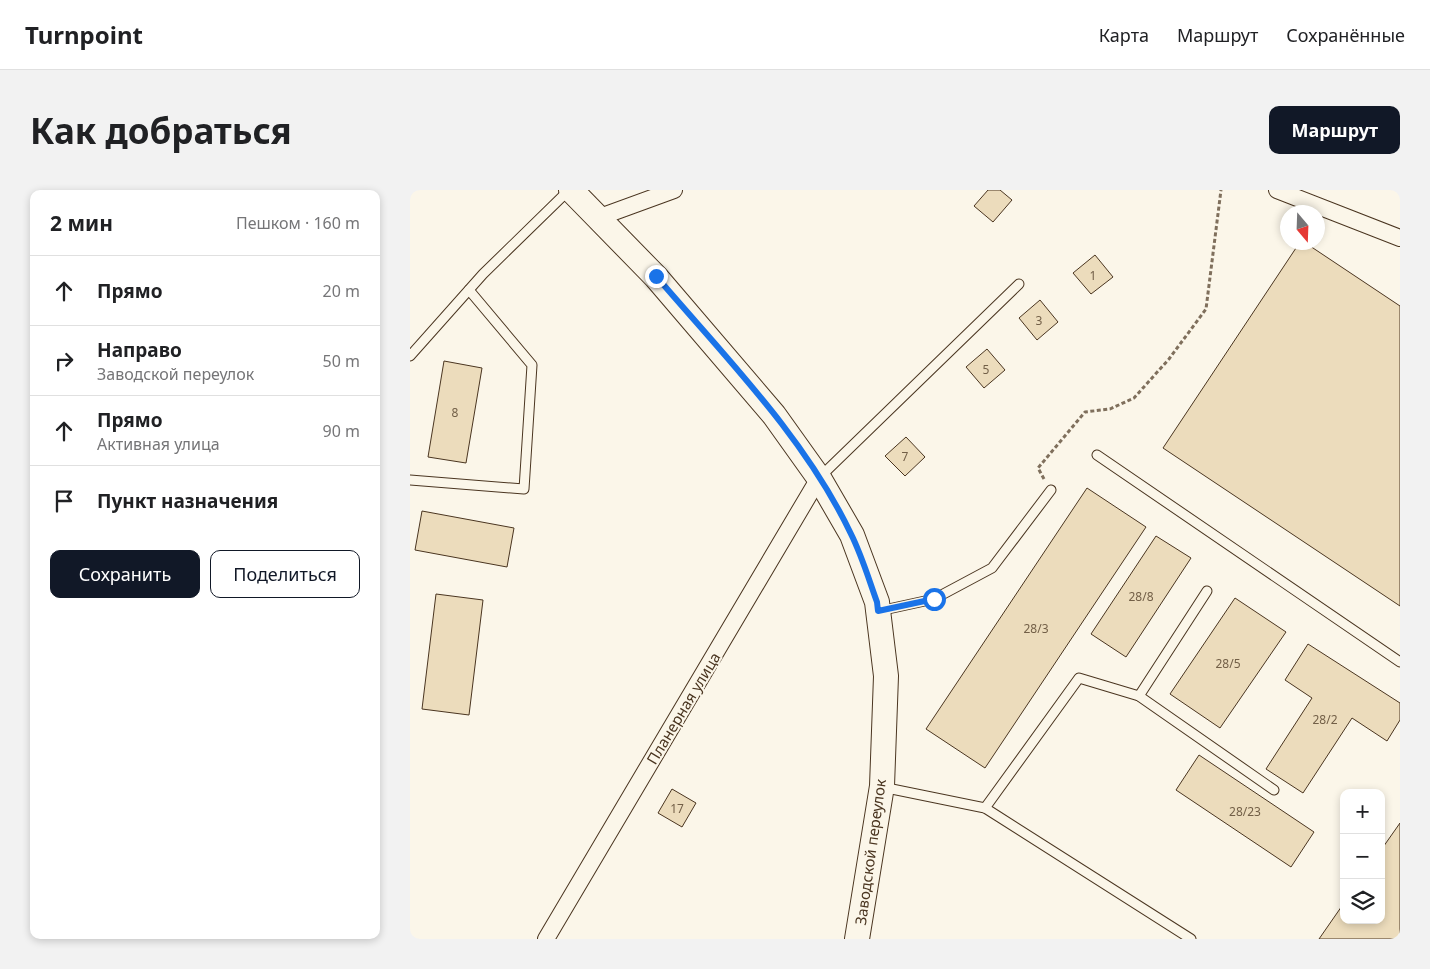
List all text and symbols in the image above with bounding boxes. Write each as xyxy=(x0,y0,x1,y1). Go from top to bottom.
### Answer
text: Turnpoint xyxy=(25,18,143,51)
text: Карта xyxy=(1099,23,1149,47)
text: Маршрут xyxy=(1177,23,1258,47)
text: Сохранённые xyxy=(1286,23,1405,47)
button: Маршрут xyxy=(1269,106,1400,154)
text: Как добраться xyxy=(30,107,292,154)
north arrow xyxy=(1280,205,1325,250)
text: 2 мин xyxy=(50,209,113,237)
text: Пешком · 160 m xyxy=(236,212,360,234)
route end xyxy=(645,265,668,288)
house number: 1 xyxy=(1090,267,1096,284)
icon: ahead xyxy=(50,277,78,305)
text: Прямо xyxy=(97,278,163,304)
text: 20 m xyxy=(323,280,360,302)
house number: 3 xyxy=(1036,312,1043,329)
text: Направо xyxy=(97,337,182,363)
icon: right xyxy=(50,347,78,375)
text: 50 m xyxy=(323,350,360,372)
house number: 5 xyxy=(983,361,990,378)
text: Заводской переулок xyxy=(97,363,254,385)
house number: 8 xyxy=(452,404,459,421)
text: Прямо xyxy=(97,407,163,433)
icon: ahead xyxy=(50,417,78,445)
text: 90 m xyxy=(323,420,360,442)
text: Активная улица xyxy=(97,433,220,455)
house number: 7 xyxy=(902,448,909,465)
icon: arrive xyxy=(50,487,78,515)
text: Пункт назначения xyxy=(97,488,278,514)
button: Сохранить xyxy=(50,550,200,598)
button: Поделиться xyxy=(210,550,360,598)
route start xyxy=(923,588,946,611)
house number: 28/8 xyxy=(1128,588,1154,605)
house number: 28/3 xyxy=(1023,620,1049,637)
street label: Планерная улица xyxy=(642,648,724,768)
house number: 28/5 xyxy=(1215,655,1241,672)
house number: 28/2 xyxy=(1312,711,1338,728)
street label: Заводской переулок xyxy=(850,778,890,926)
map controls xyxy=(1340,789,1385,924)
button: + xyxy=(1340,789,1385,834)
house number: 17 xyxy=(670,800,684,817)
house number: 28/23 xyxy=(1229,803,1261,820)
button: − xyxy=(1340,834,1385,879)
button: layers xyxy=(1340,879,1385,924)

